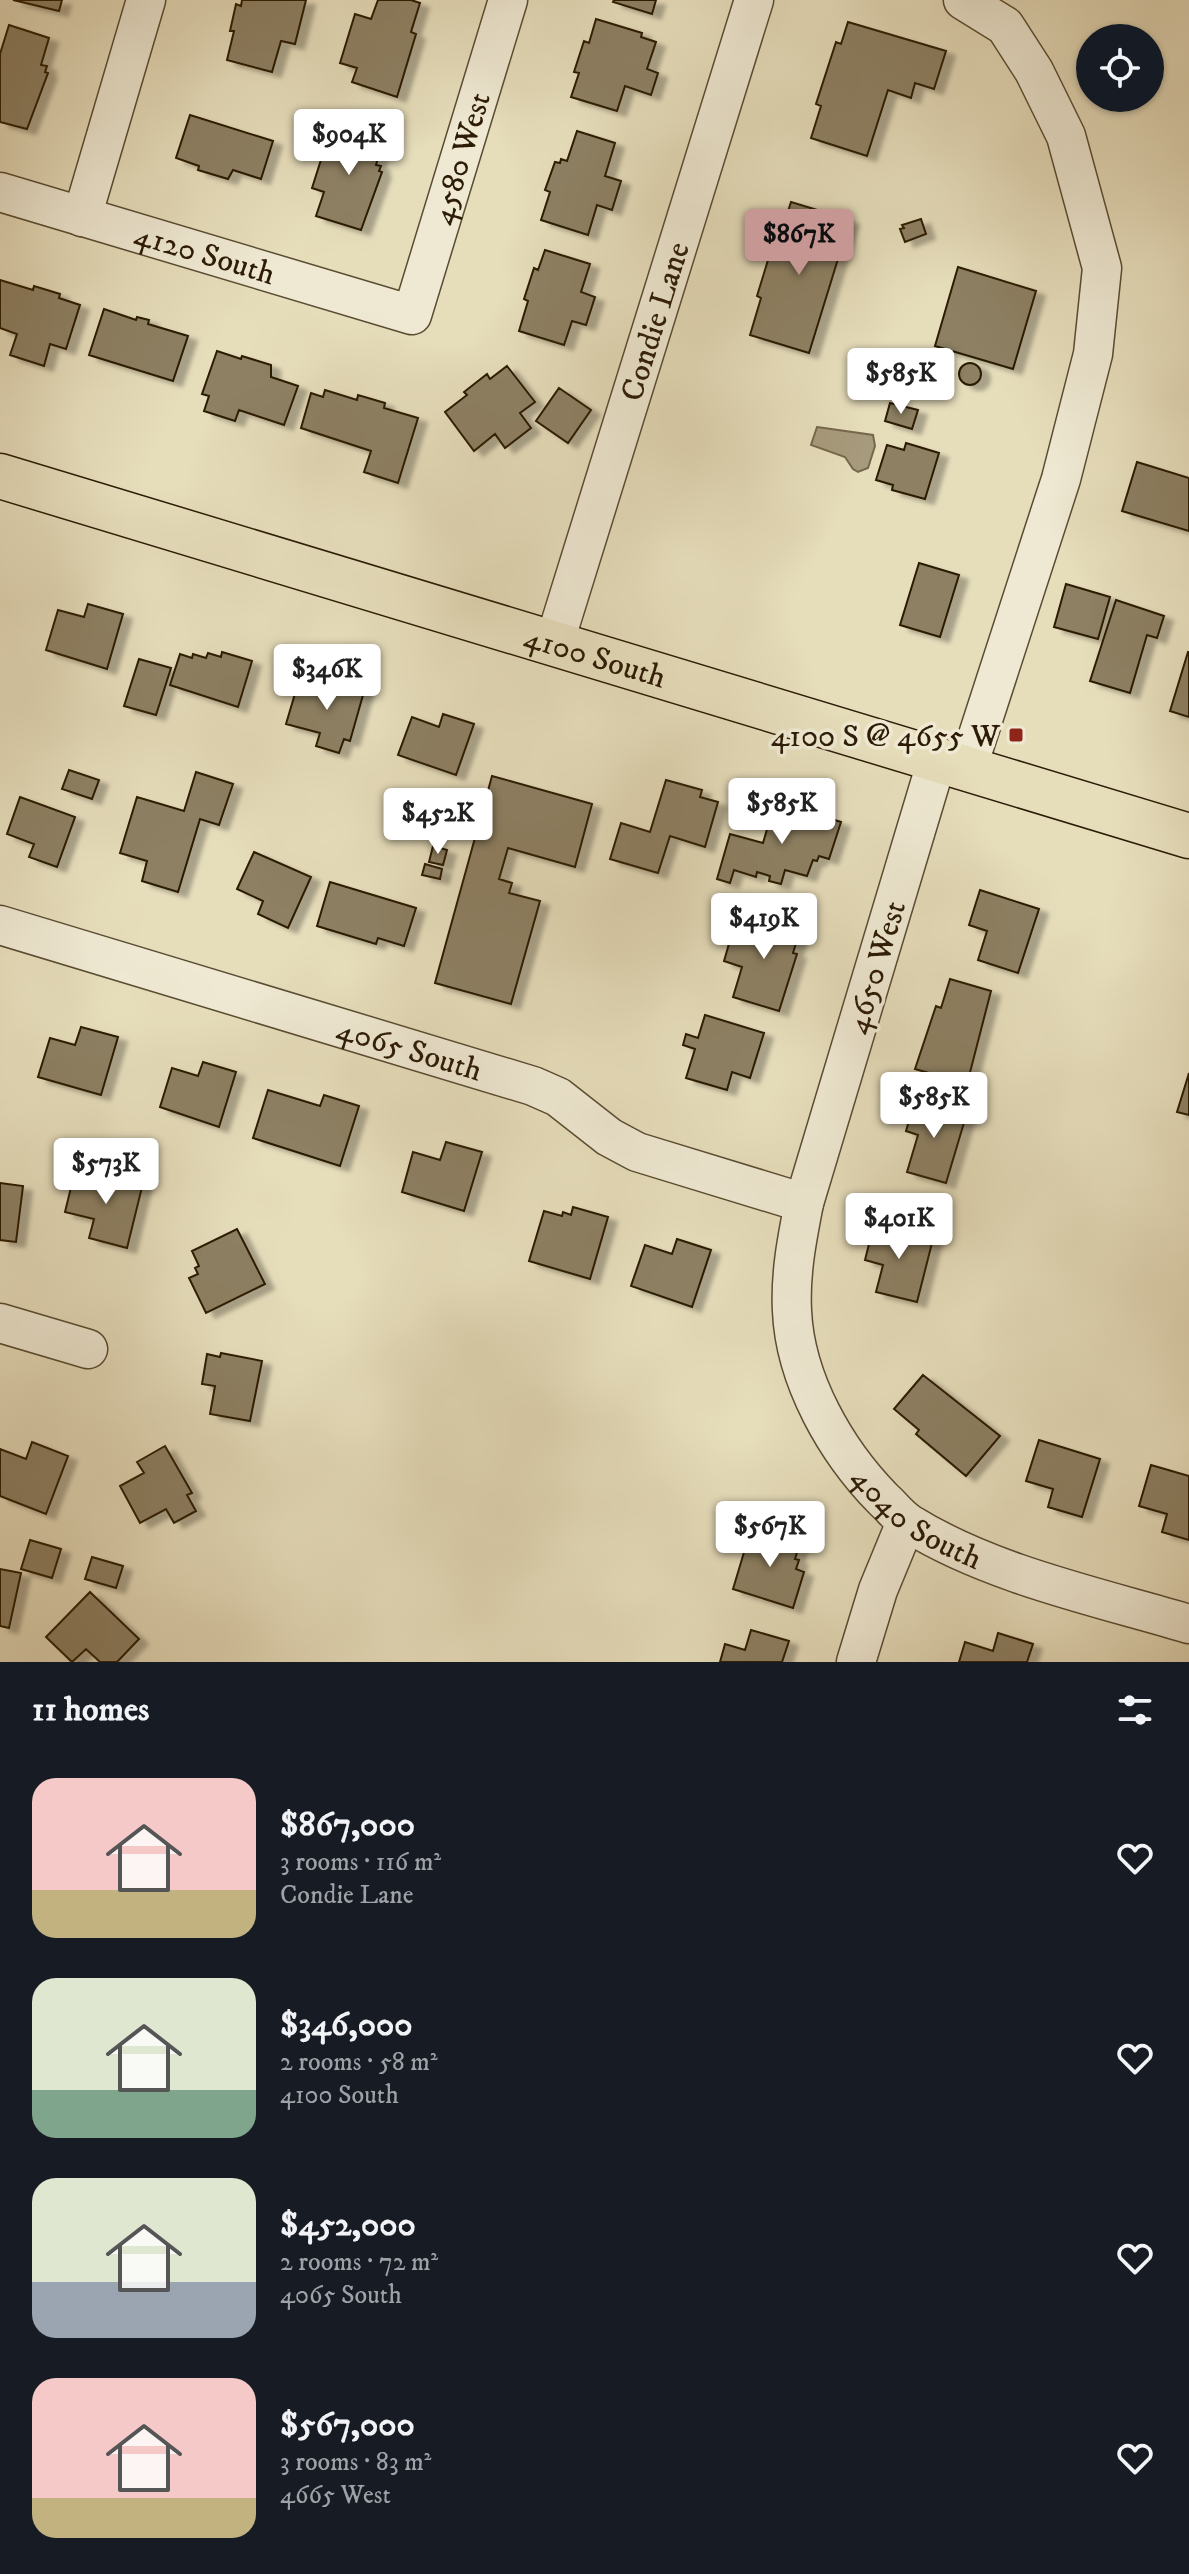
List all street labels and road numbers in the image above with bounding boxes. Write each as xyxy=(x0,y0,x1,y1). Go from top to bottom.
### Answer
street label: 4580 West xyxy=(423,88,501,230)
street label: 4120 South xyxy=(129,215,280,295)
street label: Condie Lane xyxy=(613,237,700,406)
street label: 4100 South xyxy=(519,618,671,699)
street label: 4650 West xyxy=(838,896,916,1039)
street label: 4065 South xyxy=(332,1010,487,1092)
street label: 4040 South xyxy=(842,1460,988,1580)

